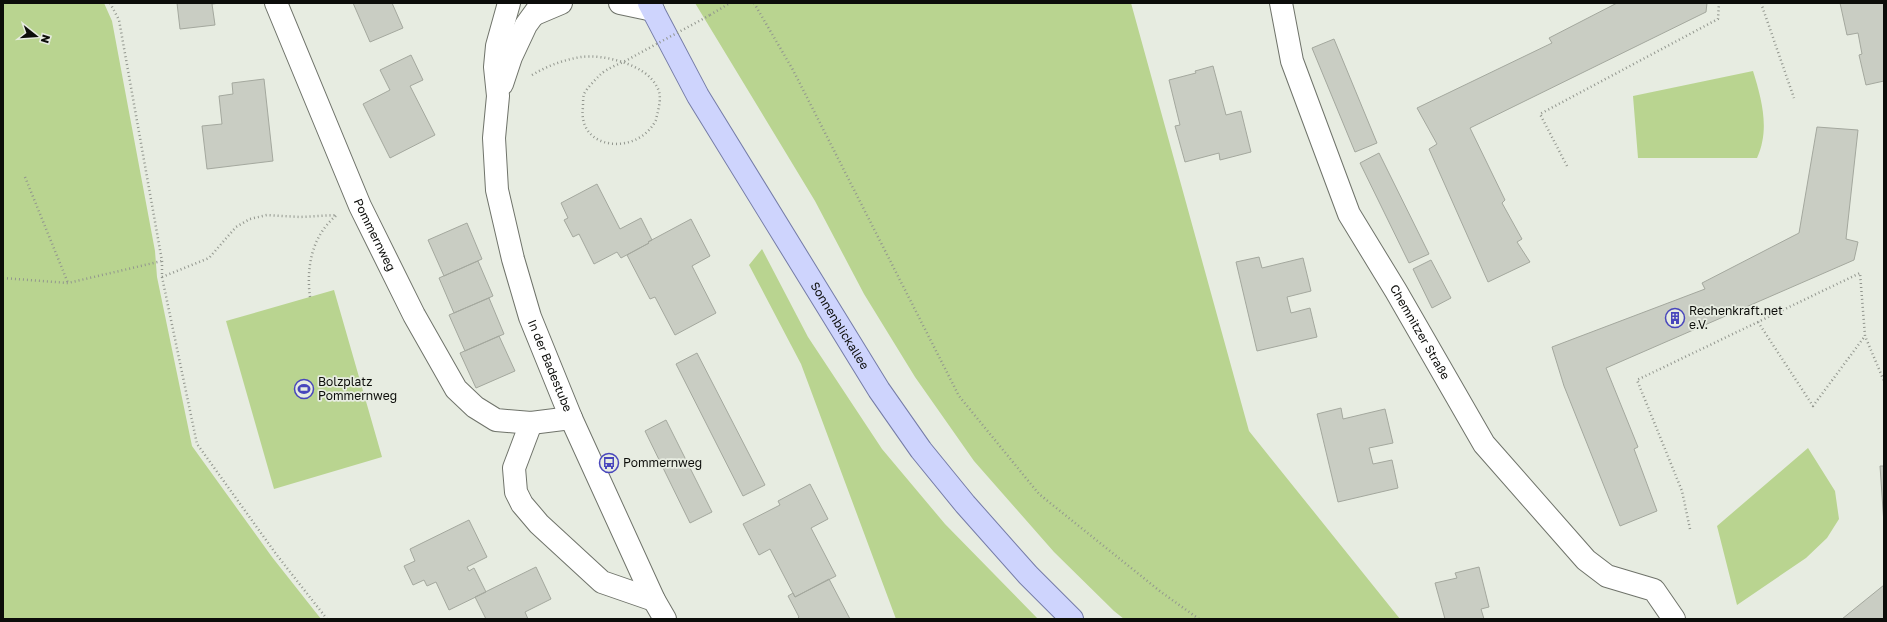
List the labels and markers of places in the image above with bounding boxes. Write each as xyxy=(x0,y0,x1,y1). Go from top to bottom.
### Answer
place label: Rechenkraft.net e.V. xyxy=(1689,303,1783,332)
building icon: Rechenkraft.net e.V. xyxy=(1664,307,1686,329)
place label: Bolzplatz Pommernweg xyxy=(318,374,397,403)
sports icon: Bolzplatz Pommernweg xyxy=(293,378,315,400)
bus stop icon: Pommernweg xyxy=(598,452,620,474)
place label: Pommernweg xyxy=(623,455,702,470)

